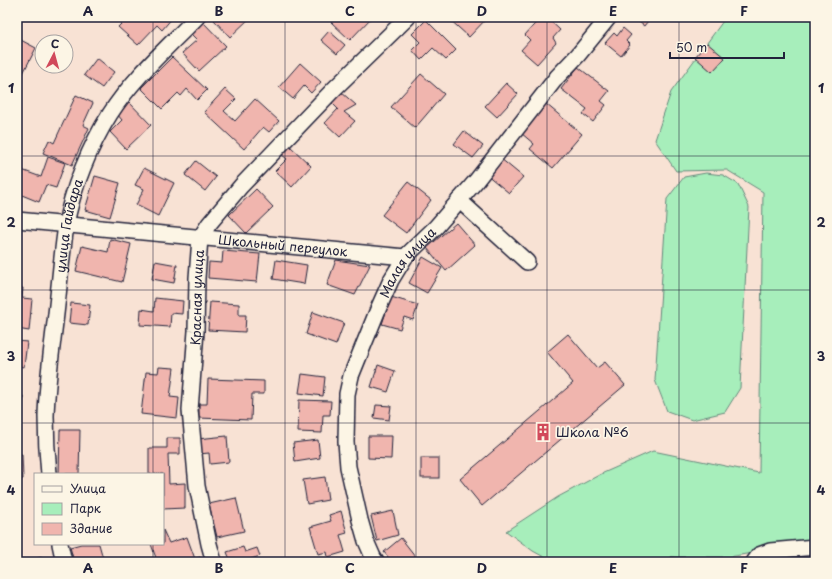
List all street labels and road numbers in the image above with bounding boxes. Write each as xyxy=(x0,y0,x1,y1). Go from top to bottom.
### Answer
street label: улица Гайдара xyxy=(50,175,87,274)
street label: Малая улица xyxy=(374,222,440,301)
street label: Школьный переулок xyxy=(217,229,349,260)
street label: Красная улица xyxy=(185,248,208,346)

